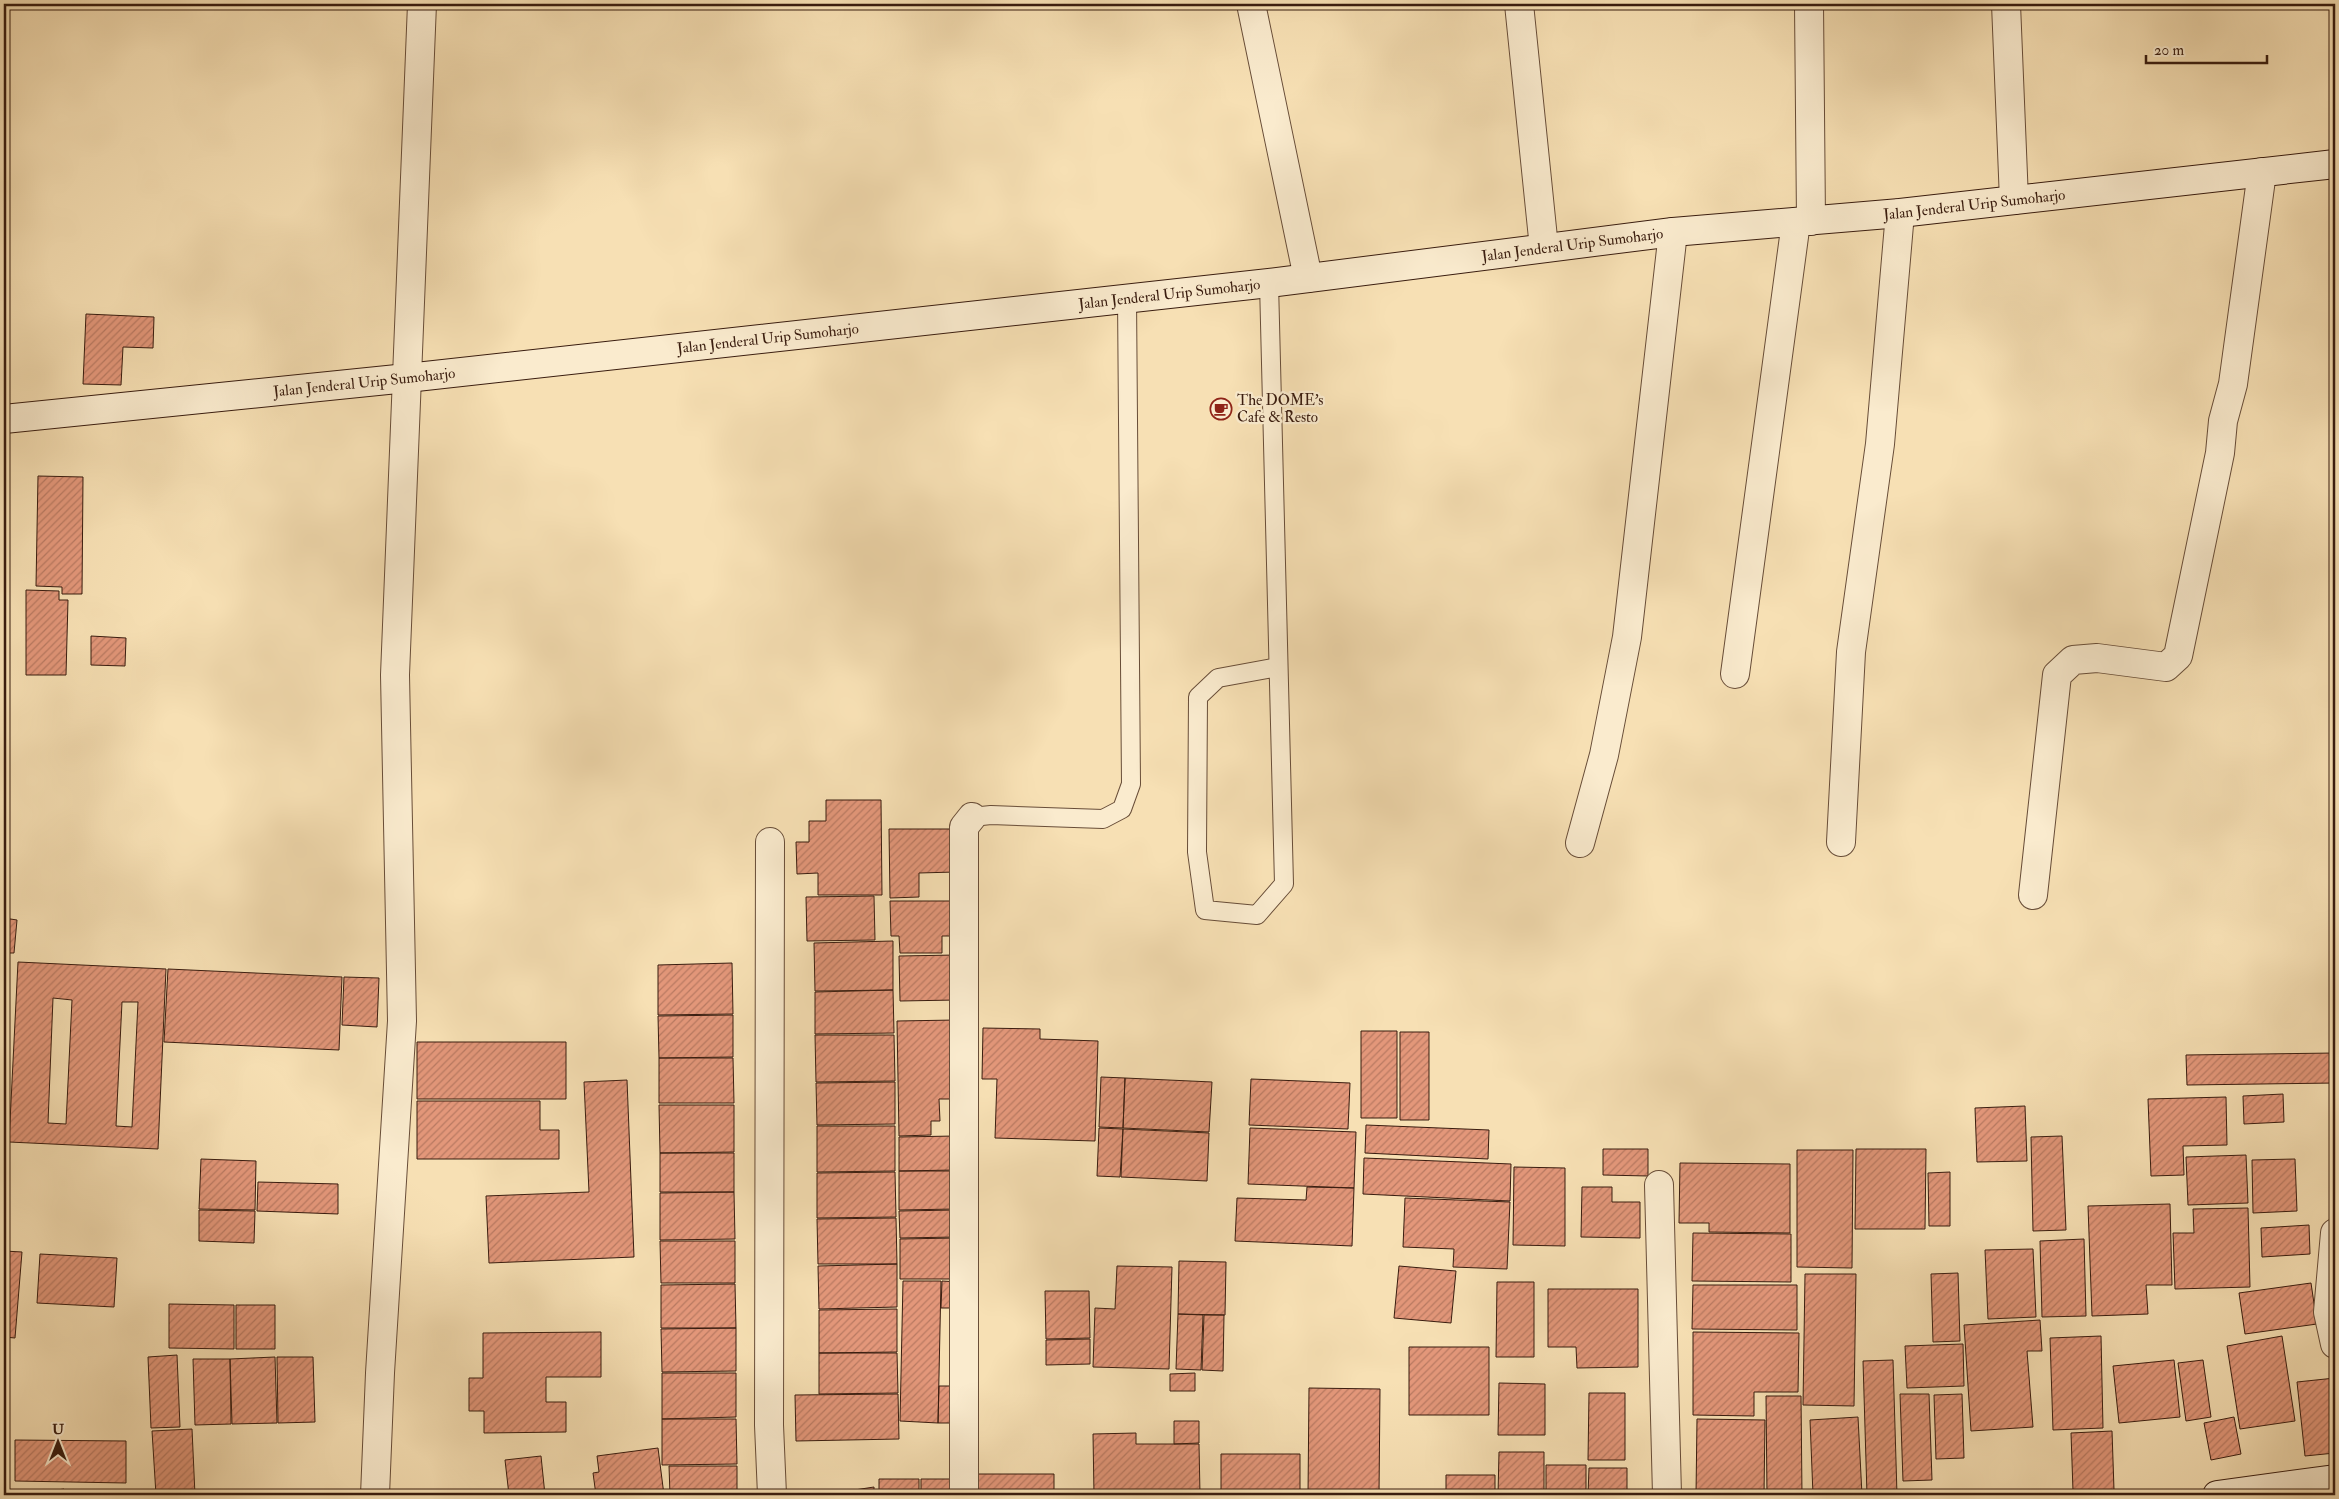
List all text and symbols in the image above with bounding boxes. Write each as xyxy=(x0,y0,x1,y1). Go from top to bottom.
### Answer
scale bar xyxy=(2146,32,2268,64)
text: 20 m xyxy=(2154,41,2184,60)
street label: Jalan Jenderal Urip Sumoharjo xyxy=(1882,185,2066,225)
street label: Jalan Jenderal Urip Sumoharjo xyxy=(1479,224,1664,267)
street label: Jalan Jenderal Urip Sumoharjo xyxy=(1076,275,1261,315)
street label: Jalan Jenderal Urip Sumoharjo xyxy=(675,319,860,359)
street label: Jalan Jenderal Urip Sumoharjo xyxy=(271,364,456,403)
place label: The DOME's Cafe & Resto xyxy=(1237,391,1323,427)
cafe icon: The DOME's Cafe & Resto xyxy=(1209,397,1233,421)
north arrow xyxy=(32,1416,82,1466)
text: U xyxy=(52,1421,64,1438)

